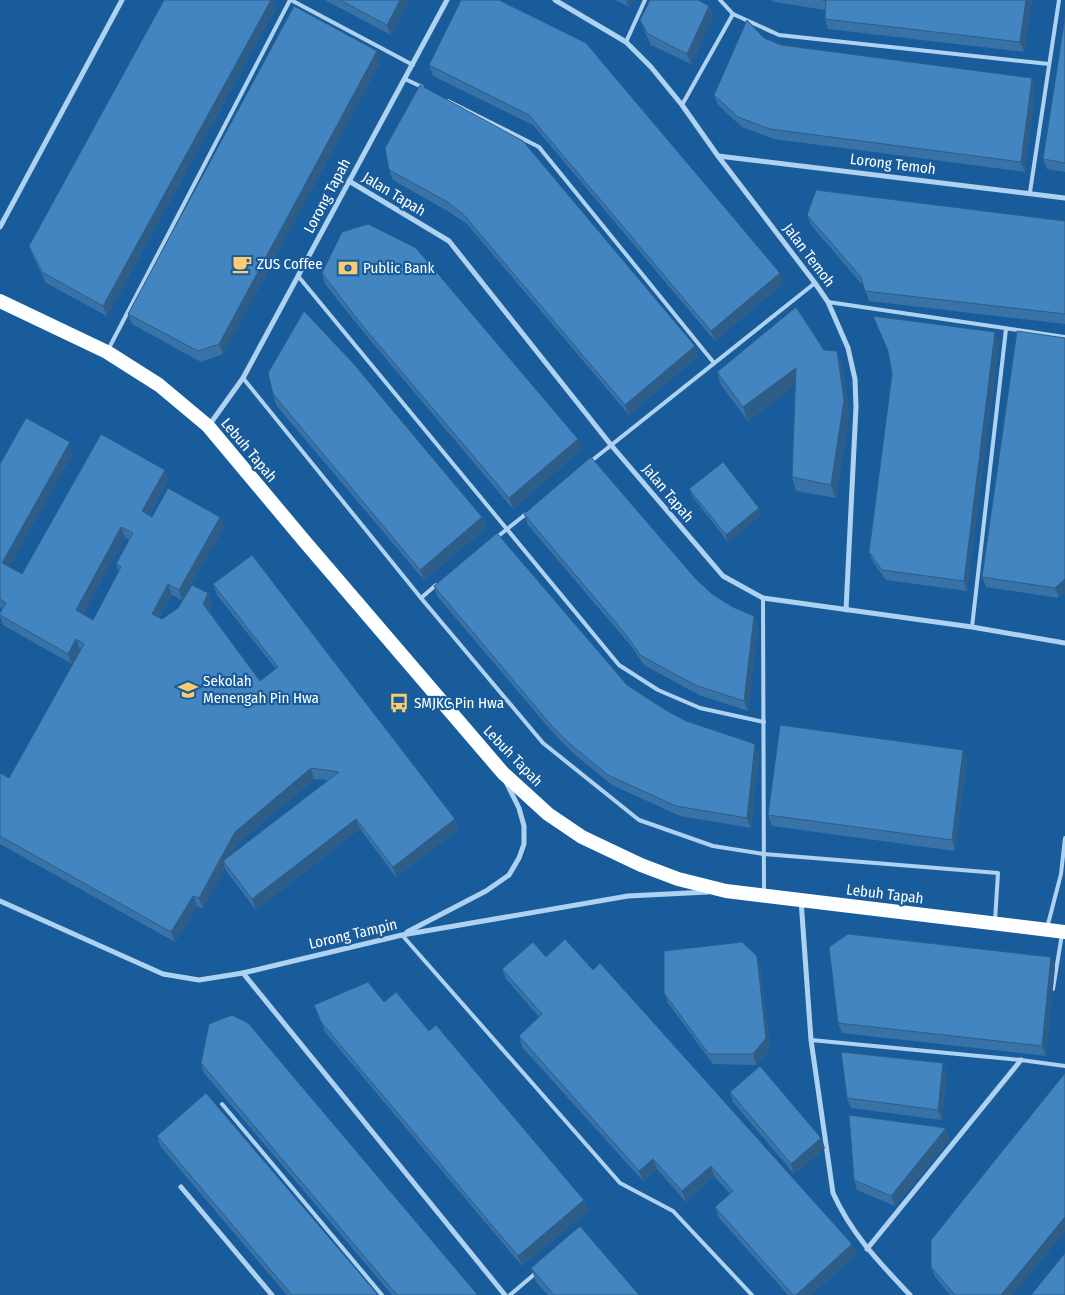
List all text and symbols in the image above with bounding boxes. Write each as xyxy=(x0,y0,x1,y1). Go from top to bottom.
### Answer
street label: Lorong Temoh xyxy=(849,150,937,178)
street label: Lorong Tapah xyxy=(300,156,354,236)
street label: Jalan Tapah xyxy=(359,168,429,220)
street label: Jalan Temoh xyxy=(779,220,839,290)
cafe icon: ZUS Coffee xyxy=(231,253,253,275)
place label: ZUS Coffee xyxy=(257,255,323,273)
bank icon: Public Bank xyxy=(337,257,359,279)
place label: Public Bank xyxy=(363,259,434,277)
street label: Lebuh Tapah xyxy=(217,414,281,486)
street label: Jalan Tapah xyxy=(638,460,698,526)
place label: Sekolah Menengah Pin Hwa xyxy=(203,672,319,707)
school or university icon: Sekolah Menengah Pin Hwa xyxy=(177,679,199,701)
bus stop icon: SMJKC Pin Hwa xyxy=(388,692,410,714)
place label: SMJKC Pin Hwa xyxy=(414,694,504,712)
street label: Lebuh Tapah xyxy=(480,722,546,790)
street label: Lebuh Tapah xyxy=(845,880,925,908)
street label: Lorong Tampin xyxy=(307,915,399,953)

